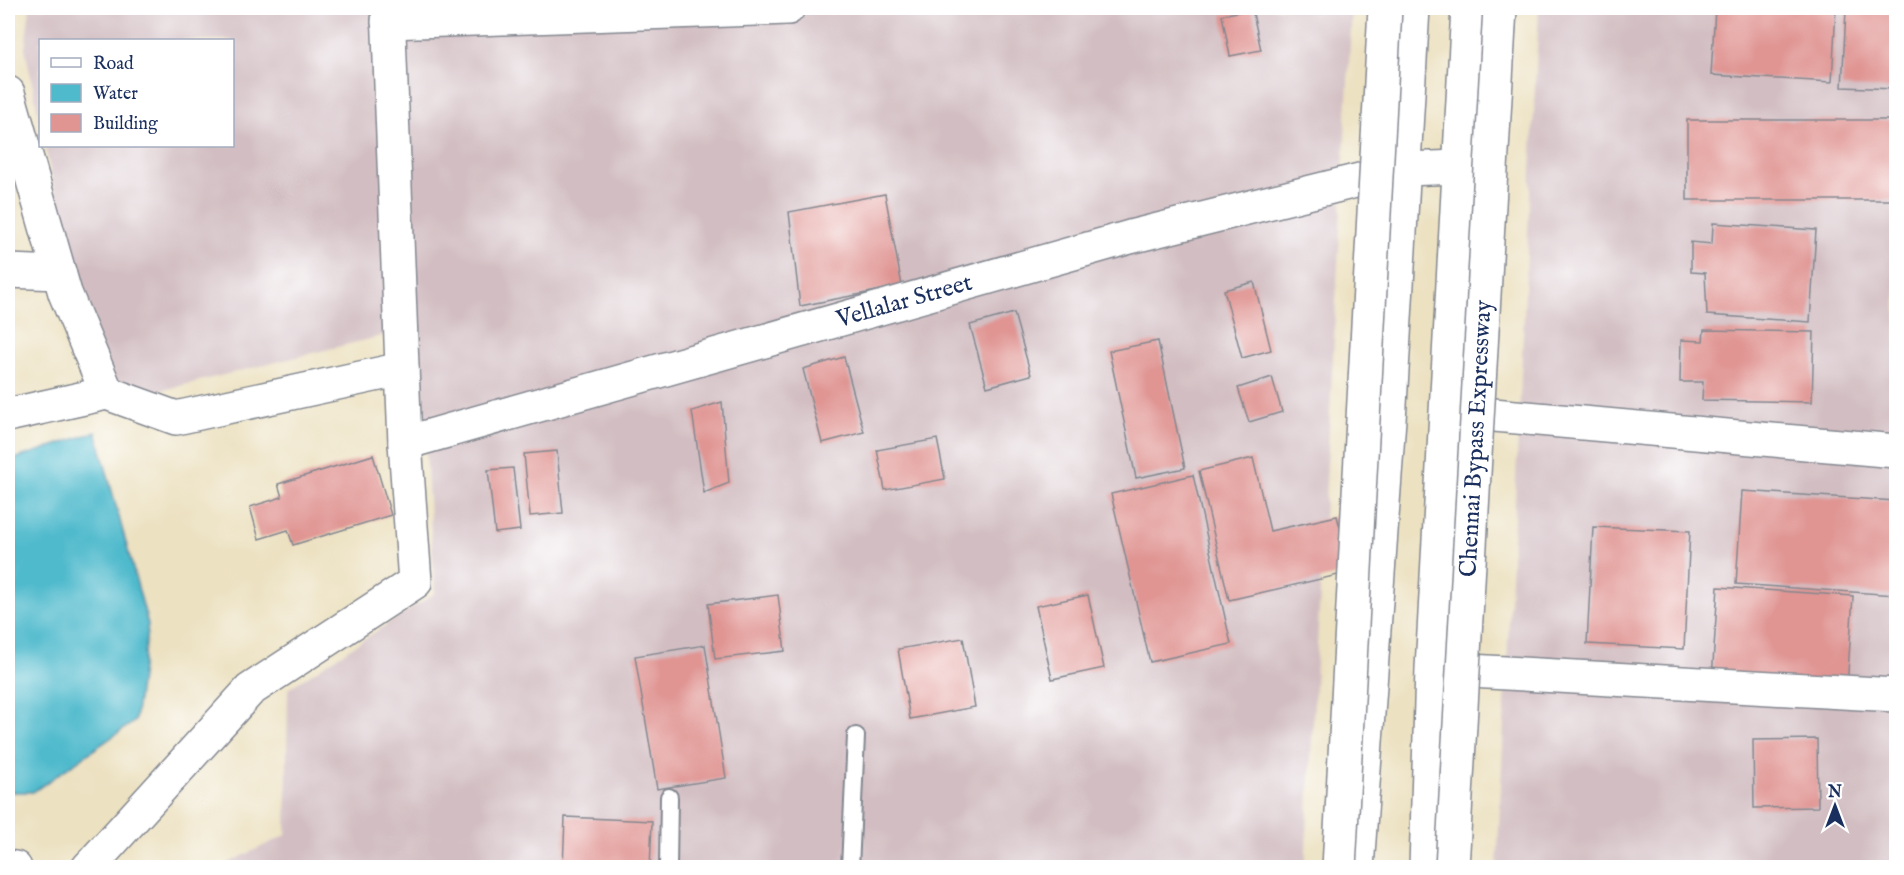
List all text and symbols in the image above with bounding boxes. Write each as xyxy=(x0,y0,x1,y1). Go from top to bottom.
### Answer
legend xyxy=(39,39,234,147)
text: Road xyxy=(93,53,134,76)
text: Water xyxy=(93,83,138,106)
text: Building xyxy=(93,113,158,136)
street label: Vellalar Street xyxy=(832,267,976,335)
street label: Chennai Bypass Expressway xyxy=(1453,299,1499,578)
north arrow xyxy=(1805,776,1865,836)
text: N xyxy=(1827,783,1842,803)

